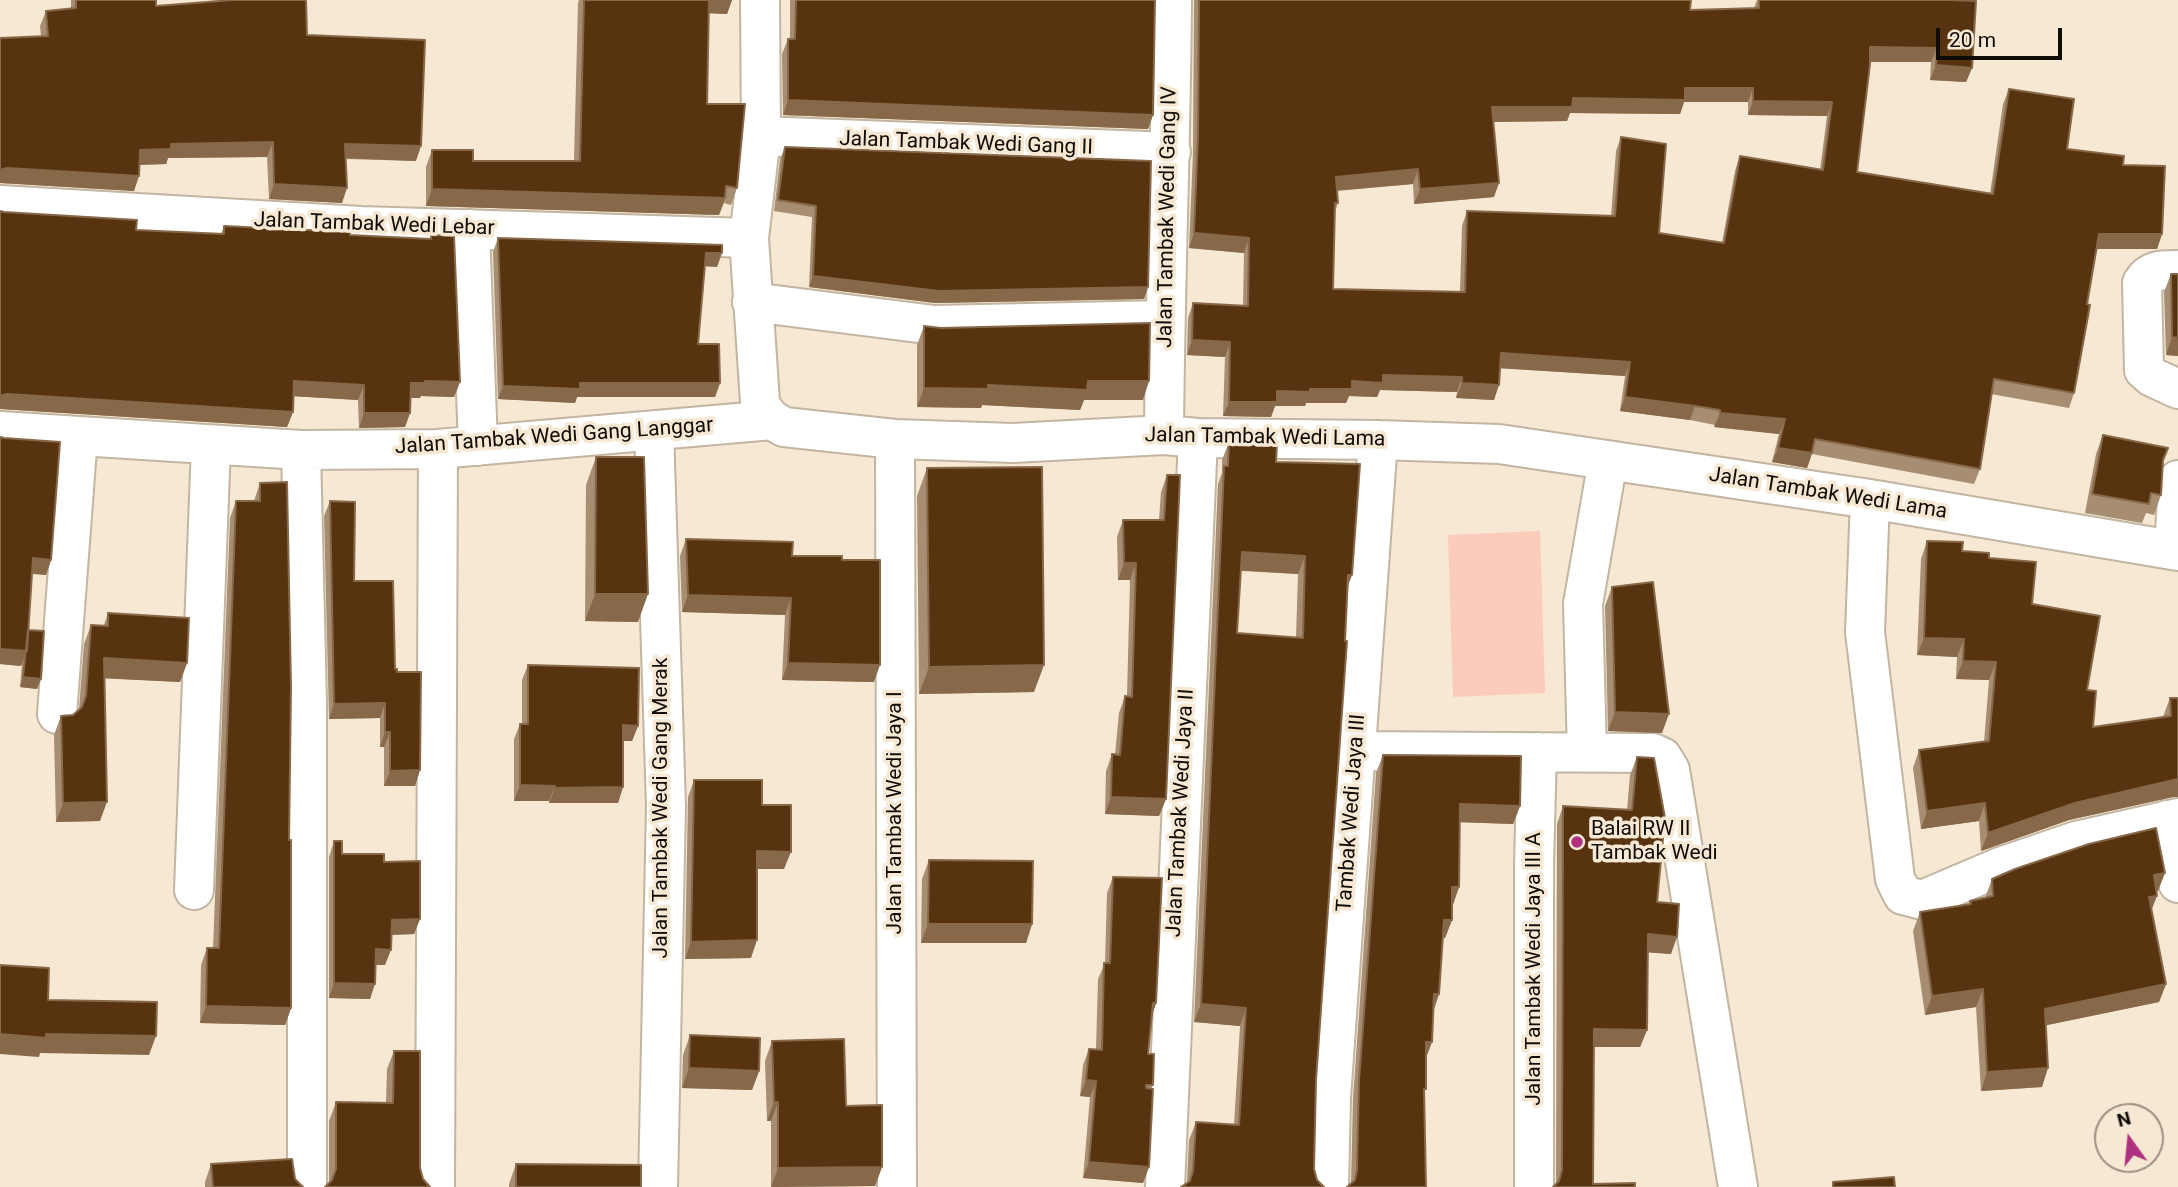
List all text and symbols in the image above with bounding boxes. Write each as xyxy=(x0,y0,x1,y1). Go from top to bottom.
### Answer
scale bar xyxy=(1940,14,2066,58)
text: 20 m xyxy=(1949,28,1996,52)
street label: Jalan Tambak Wedi Gang IV xyxy=(1153,86,1183,348)
street label: Jalan Tambak Wedi Gang II xyxy=(839,127,1093,161)
street label: Jalan Tambak Wedi Lebar xyxy=(253,208,495,242)
street label: Jalan Tambak Wedi Gang Langgar xyxy=(394,413,714,461)
street label: Jalan Tambak Wedi Lama xyxy=(1144,423,1386,453)
street label: Jalan Tambak Wedi Lama xyxy=(1707,463,1949,525)
street label: Jalan Tambak Wedi Gang Merak xyxy=(649,658,675,958)
street label: Jalan Tambak Wedi Jaya II xyxy=(1162,688,1200,938)
street label: Jalan Tambak Wedi Jaya I xyxy=(883,691,909,935)
street label: Tambak Wedi Jaya III xyxy=(1333,713,1371,913)
place label: Balai RW II Tambak Wedi xyxy=(1591,817,1718,867)
street label: Jalan Tambak Wedi Jaya III A xyxy=(1522,832,1548,1106)
marker: Balai RW II Tambak Wedi xyxy=(1569,834,1585,850)
north arrow xyxy=(2094,1103,2164,1173)
text: N xyxy=(2115,1106,2133,1132)

